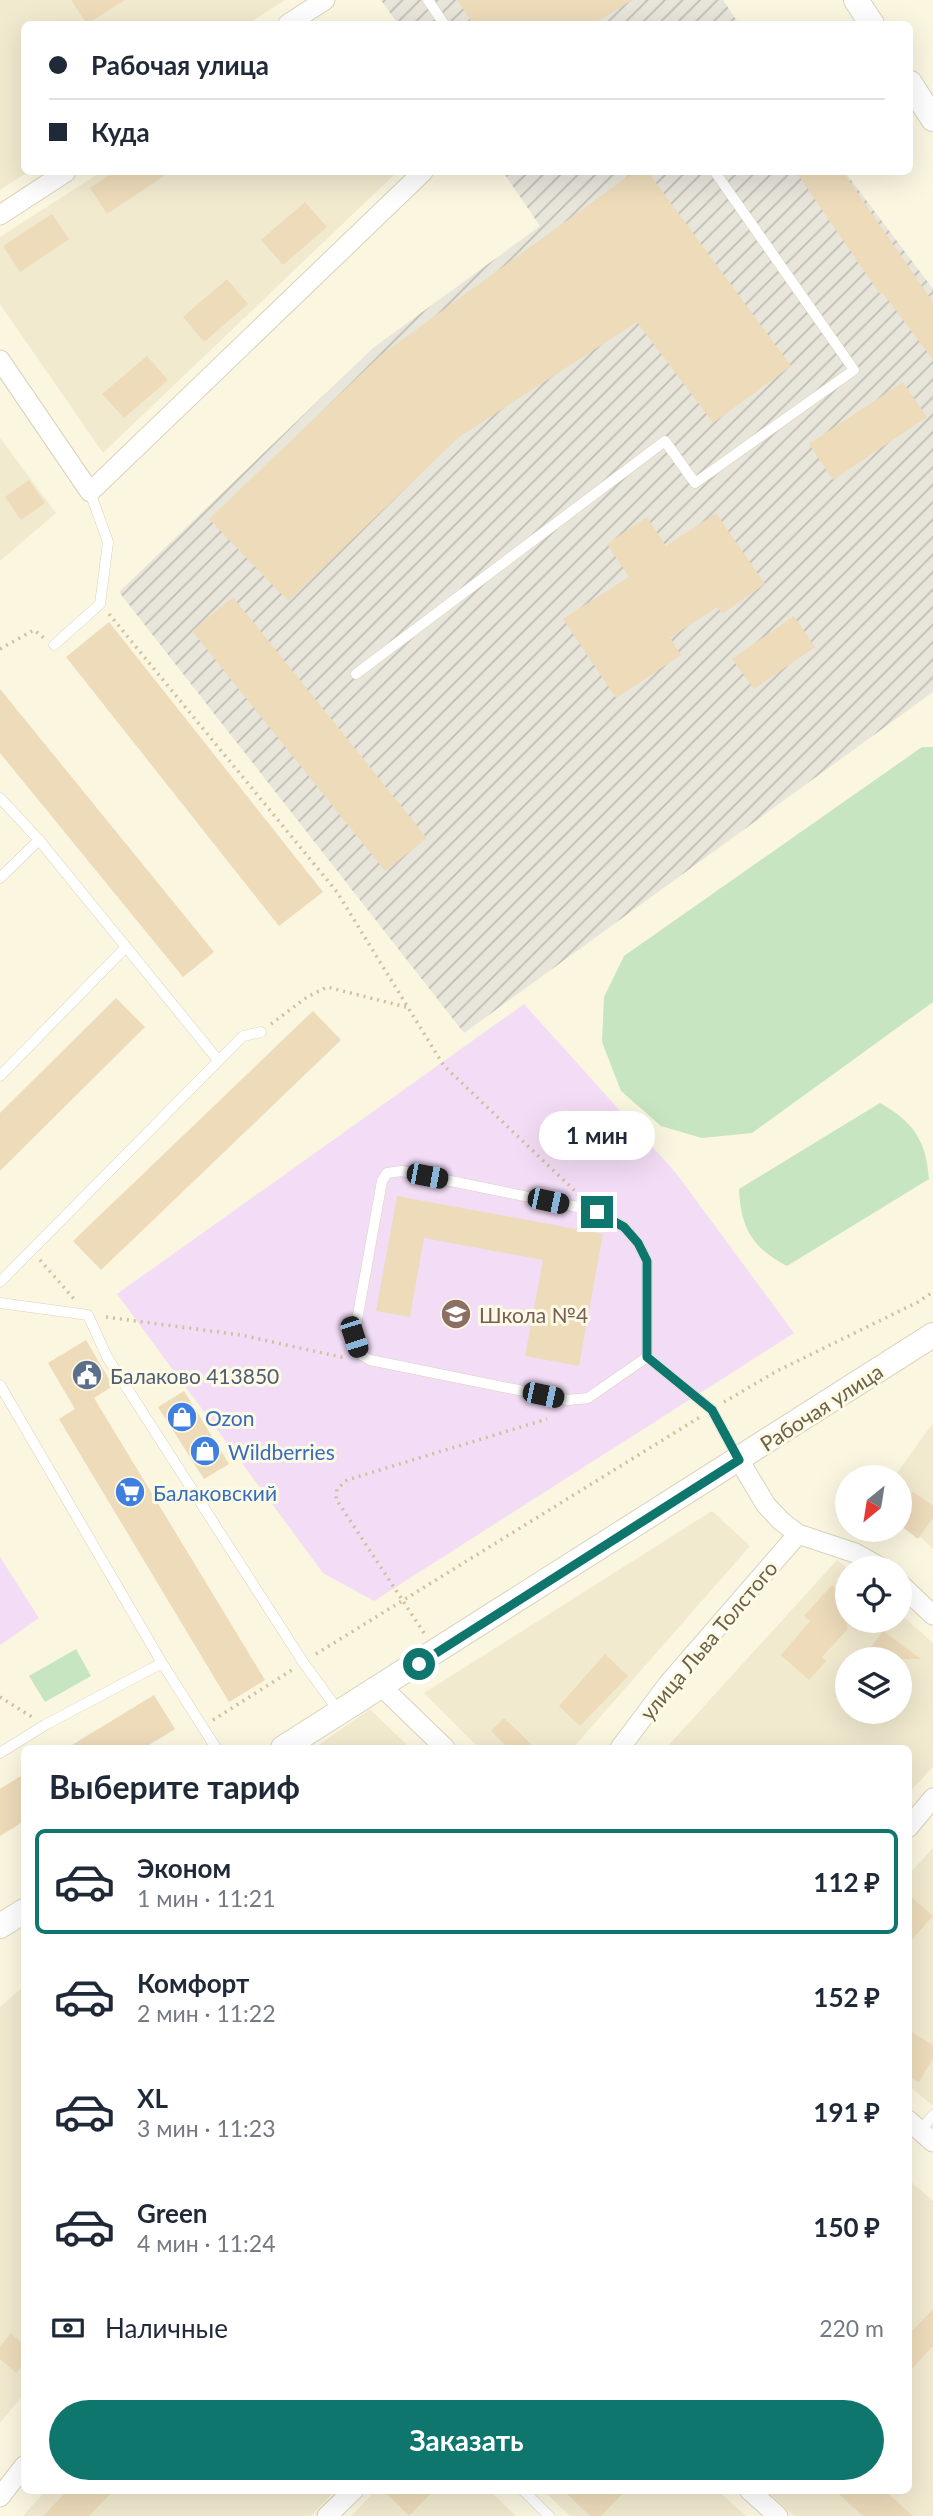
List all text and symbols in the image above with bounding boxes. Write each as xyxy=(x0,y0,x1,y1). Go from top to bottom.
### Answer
text: Рабочая улица xyxy=(91,49,269,81)
text: Куда xyxy=(91,116,150,148)
callout: 1 мин xyxy=(539,1110,655,1160)
text: 1 мин xyxy=(566,1121,628,1149)
car xyxy=(405,1162,450,1190)
car xyxy=(526,1186,571,1216)
route end xyxy=(581,1196,613,1228)
school or university icon: Школа №4 xyxy=(439,1297,473,1331)
place label: Школа №4 xyxy=(479,1302,588,1327)
car xyxy=(338,1314,371,1360)
public building icon: Балаково 413850 xyxy=(70,1358,104,1392)
street label: Рабочая улица xyxy=(755,1358,887,1456)
place label: Балаково 413850 xyxy=(110,1363,279,1388)
car xyxy=(521,1380,566,1410)
shop icon: Ozon xyxy=(165,1400,199,1434)
place label: Ozon xyxy=(205,1405,255,1430)
shop icon: Wildberries xyxy=(188,1434,222,1468)
place label: Wildberries xyxy=(228,1439,335,1464)
north arrow xyxy=(835,1465,912,1542)
map controls xyxy=(835,1465,912,1724)
supermarket icon: Балаковский xyxy=(113,1475,147,1509)
place label: Балаковский xyxy=(153,1480,277,1505)
street label: улица Льва Толстого xyxy=(634,1555,782,1725)
button: locate xyxy=(835,1556,912,1633)
button: layers xyxy=(835,1647,912,1724)
route start xyxy=(403,1648,435,1680)
text: Выберите тариф xyxy=(49,1767,300,1806)
icon: car xyxy=(53,1850,116,1913)
text: Эконом xyxy=(137,1852,231,1884)
text: 112 ₽ xyxy=(813,1866,880,1898)
text: 1 мин · 11:21 xyxy=(137,1884,276,1912)
icon: car xyxy=(53,1965,116,2028)
text: Комфорт xyxy=(137,1967,249,1999)
text: 152 ₽ xyxy=(813,1981,880,2013)
text: 2 мин · 11:22 xyxy=(137,1999,276,2027)
icon: car xyxy=(53,2080,116,2143)
text: XL xyxy=(137,2082,168,2114)
text: 191 ₽ xyxy=(813,2096,880,2128)
text: 3 мин · 11:23 xyxy=(137,2114,276,2142)
icon: car xyxy=(53,2195,116,2258)
text: Green xyxy=(137,2197,207,2229)
text: 150 ₽ xyxy=(813,2211,880,2243)
text: 4 мин · 11:24 xyxy=(137,2229,276,2257)
icon: cash xyxy=(49,2309,87,2347)
text: Наличные xyxy=(105,2312,228,2344)
text: 220 m xyxy=(819,2314,884,2342)
button: Заказать xyxy=(49,2400,884,2480)

